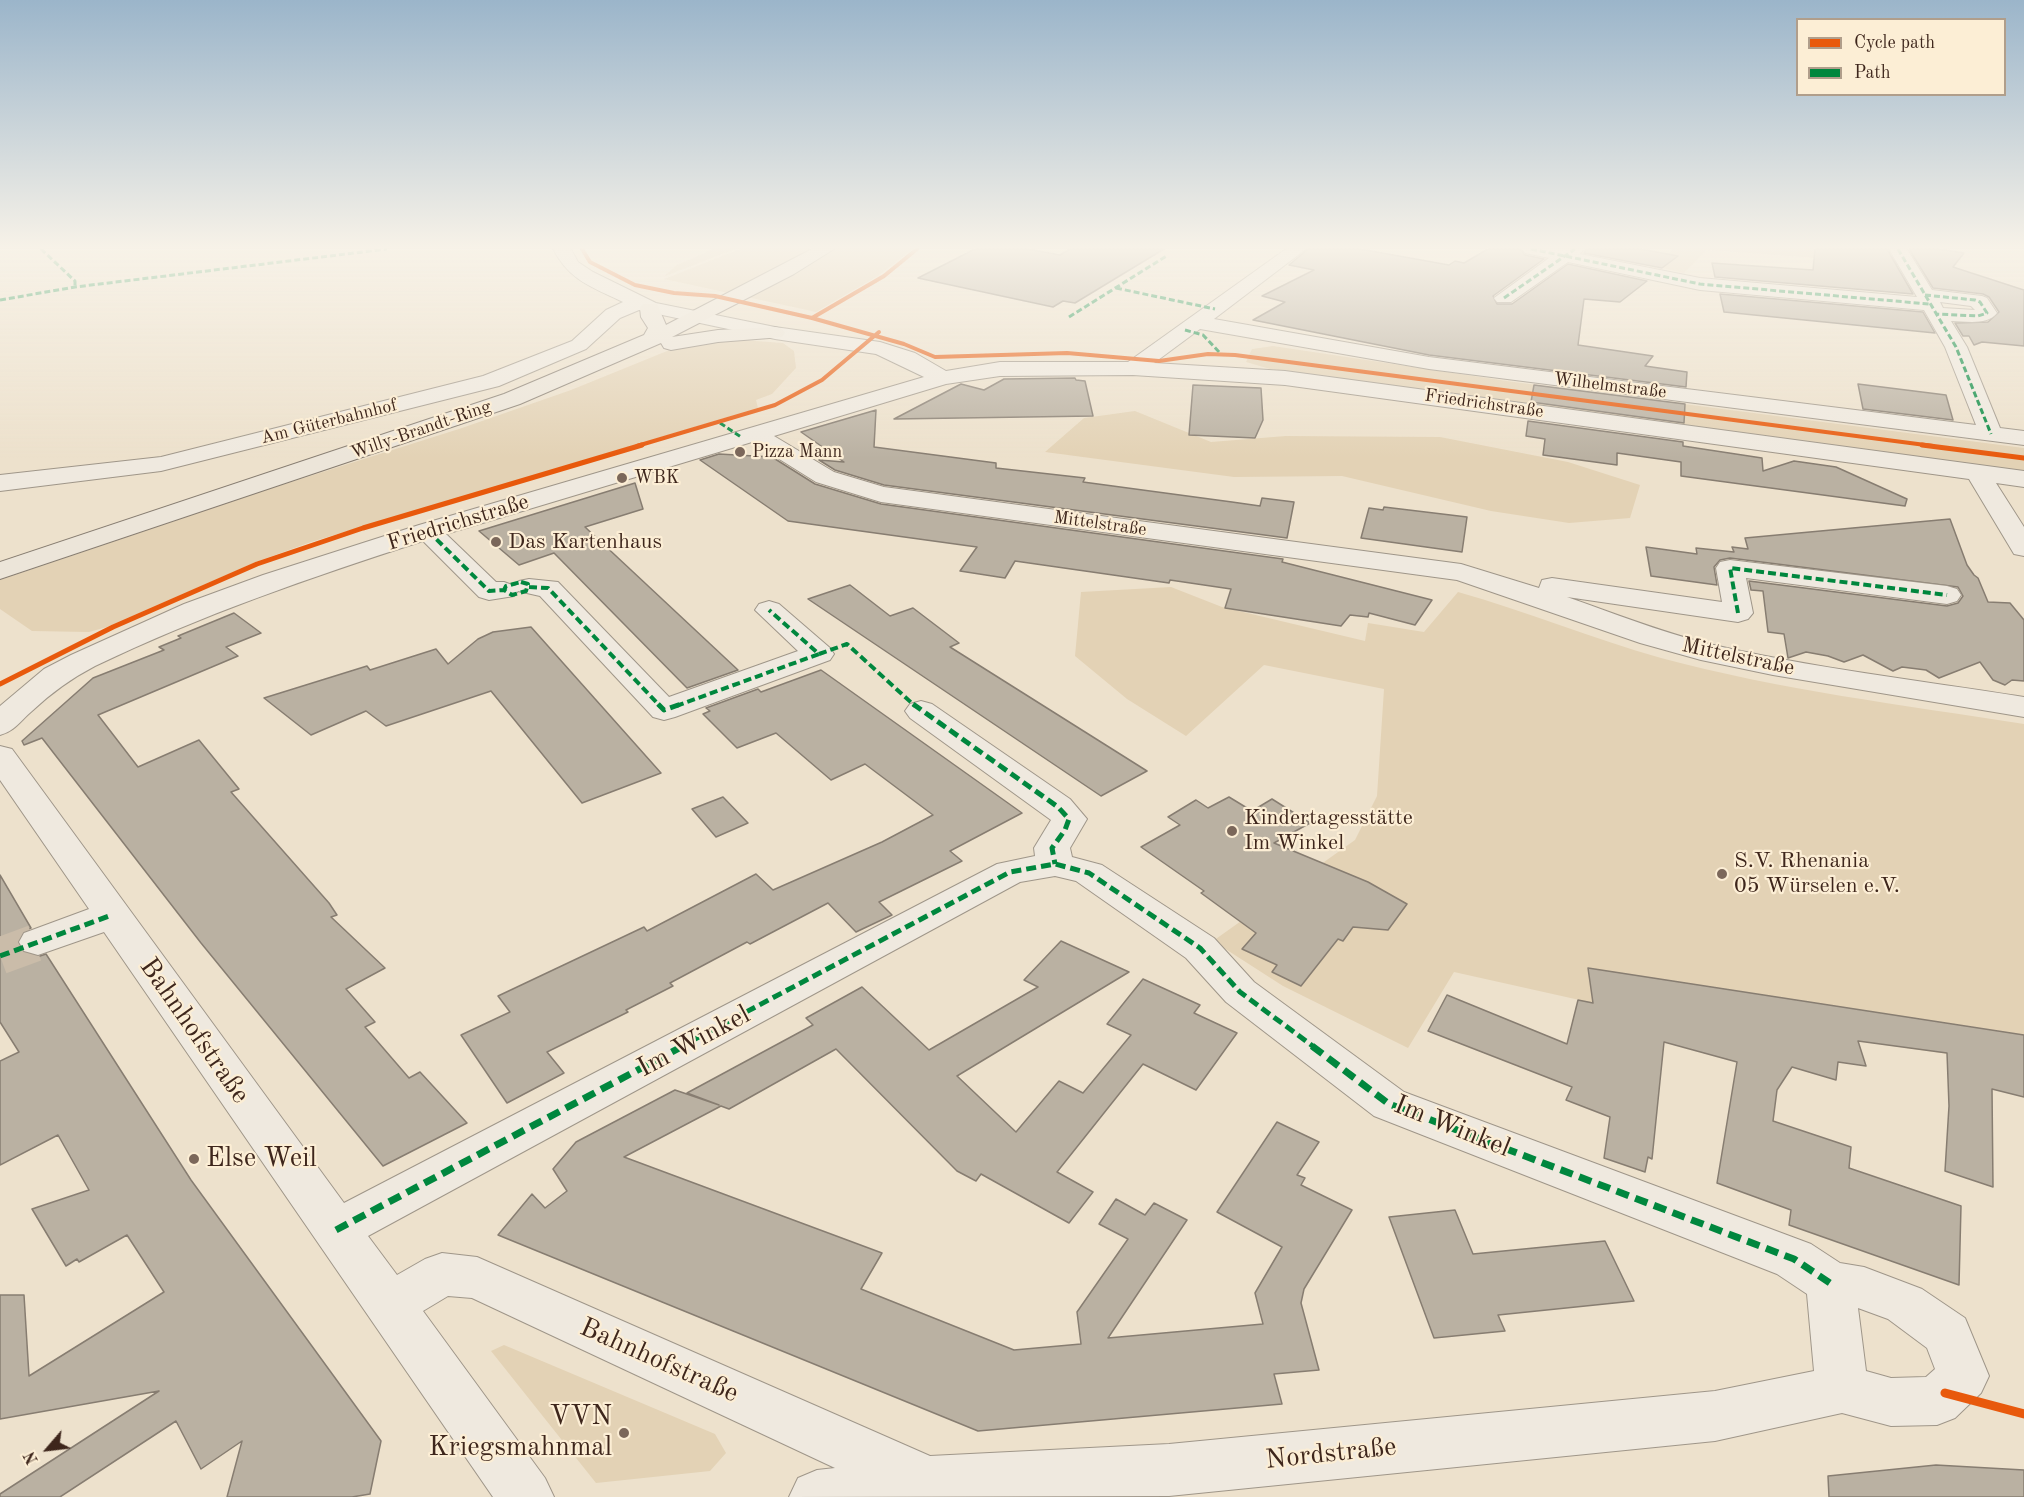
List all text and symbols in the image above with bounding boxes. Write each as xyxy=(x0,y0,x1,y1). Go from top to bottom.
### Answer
legend xyxy=(1796,18,2006,96)
text: Cycle path xyxy=(1854,34,1935,52)
text: Path xyxy=(1854,64,1890,82)
street label: Wilhelmstraße xyxy=(1552,368,1668,404)
street label: Friedrichstraße xyxy=(1423,385,1545,423)
street label: Am Güterbahnhof xyxy=(259,395,399,449)
street label: Willy-Brandt-Ring xyxy=(348,396,494,464)
place label: Pizza Mann xyxy=(752,441,842,463)
marker: Pizza Mann xyxy=(733,445,747,459)
place label: WBK xyxy=(634,467,679,489)
marker: WBK xyxy=(615,471,629,485)
street label: Friedrichstraße xyxy=(384,489,532,557)
street label: Mittelstraße xyxy=(1052,507,1148,541)
place label: Das Kartenhaus xyxy=(508,529,662,555)
marker: Das Kartenhaus xyxy=(489,535,503,549)
street label: Mittelstraße xyxy=(1679,632,1797,682)
place label: Kindertagesstätte Im Winkel xyxy=(1244,805,1413,856)
marker: Kindertagesstätte Im Winkel xyxy=(1225,824,1239,838)
place label: S.V. Rhenania 05 Würselen e.V. xyxy=(1734,848,1900,900)
marker: S.V. Rhenania 05 Würselen e.V. xyxy=(1715,867,1729,881)
street label: Bahnhofstraße xyxy=(132,952,256,1110)
street label: Im Winkel xyxy=(632,999,756,1085)
street label: Im Winkel xyxy=(1389,1089,1515,1165)
place label: Else Weil xyxy=(206,1143,317,1175)
marker: Else Weil xyxy=(187,1152,201,1166)
street label: Bahnhofstraße xyxy=(575,1312,743,1410)
place label: VVN Kriegsmahnmal xyxy=(428,1401,612,1464)
north arrow xyxy=(18,1419,78,1479)
marker: VVN Kriegsmahnmal xyxy=(617,1426,631,1440)
street label: Nordstraße xyxy=(1264,1431,1398,1477)
text: N xyxy=(22,1448,42,1467)

